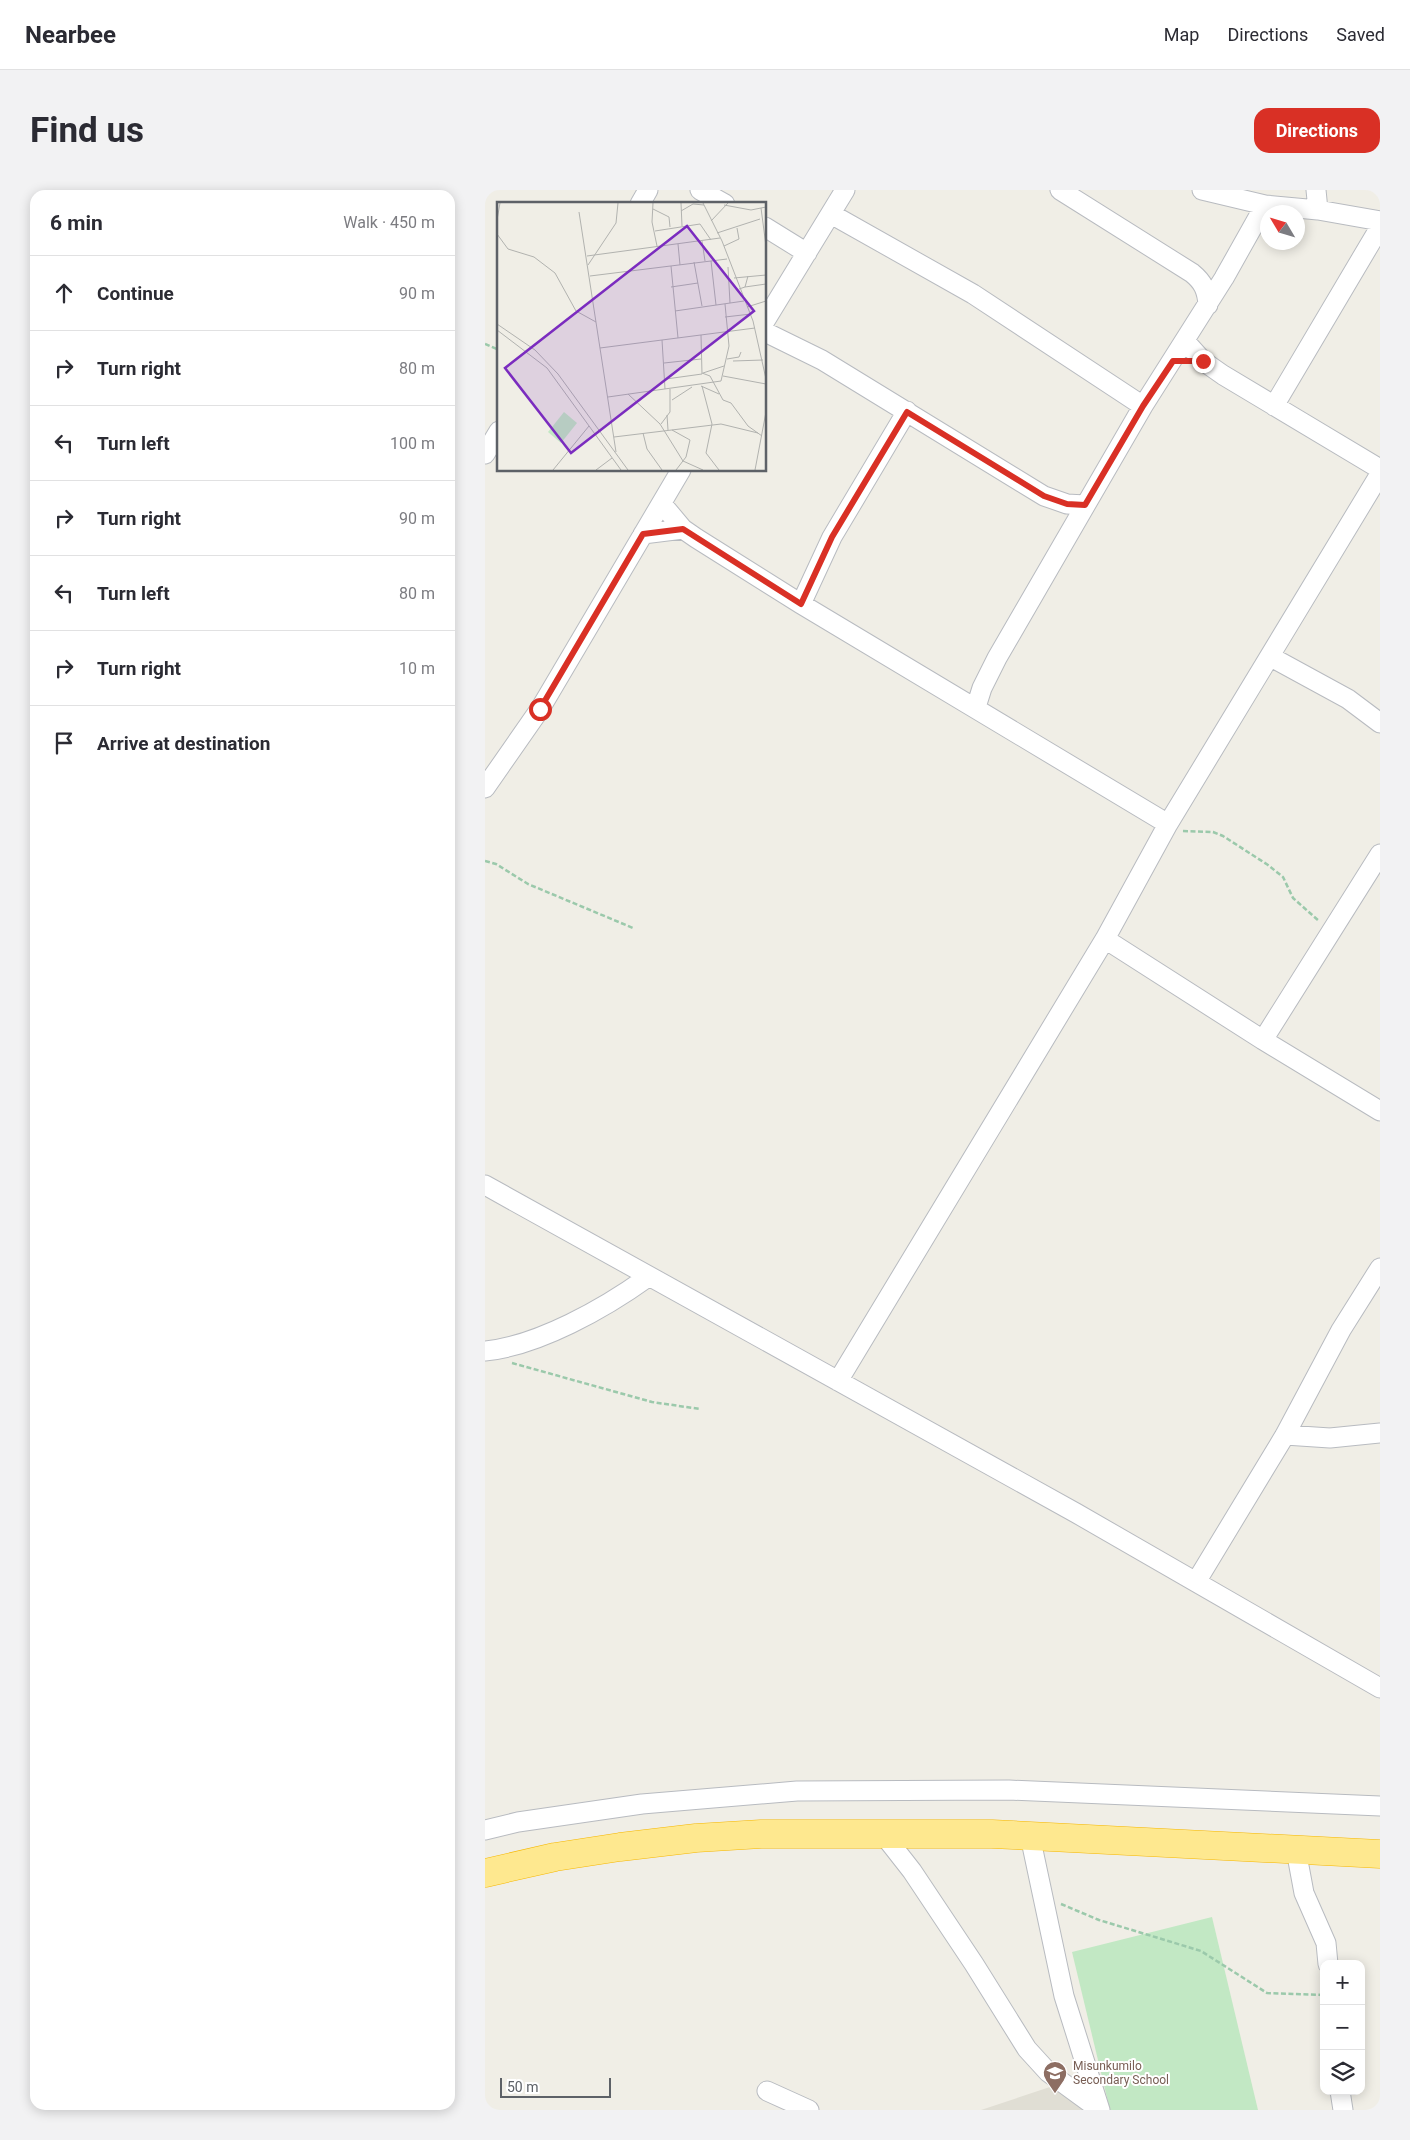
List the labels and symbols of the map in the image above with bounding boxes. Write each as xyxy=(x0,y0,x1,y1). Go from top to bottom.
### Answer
inset map xyxy=(497,202,766,471)
north arrow xyxy=(1260,205,1305,250)
route end xyxy=(1192,350,1215,373)
route start xyxy=(529,698,552,721)
place label: Misunkumilo Secondary School xyxy=(1073,2059,1169,2087)
school or university icon: Misunkumilo Secondary School xyxy=(1042,2060,1068,2094)
scale bar xyxy=(500,2075,611,2098)

